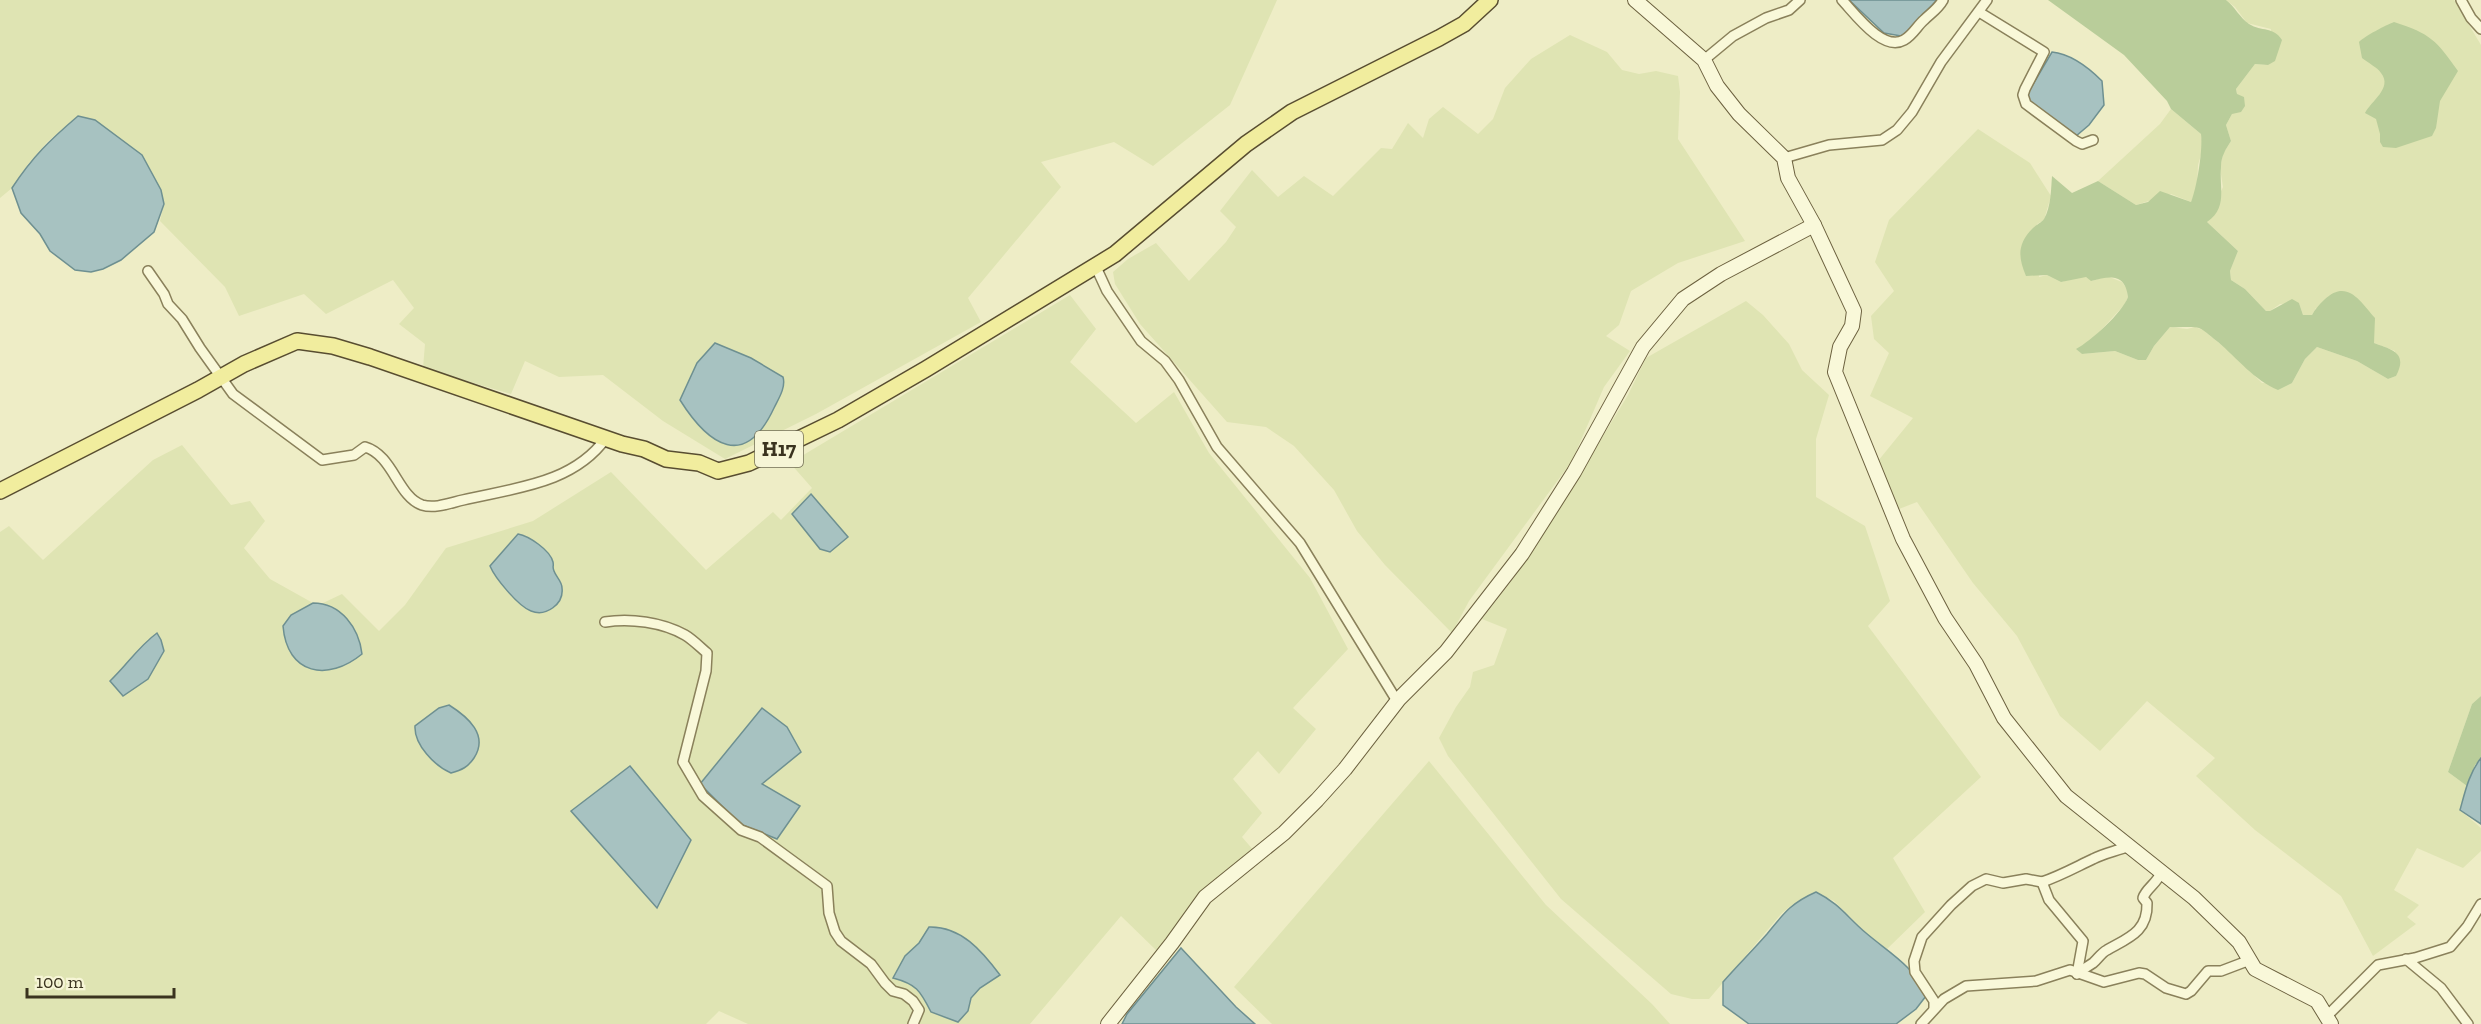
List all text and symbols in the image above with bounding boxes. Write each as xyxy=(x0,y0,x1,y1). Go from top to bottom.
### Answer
road number: H17 xyxy=(755,431,803,467)
scale bar xyxy=(27,961,174,999)
text: 100 m xyxy=(36,971,84,993)

